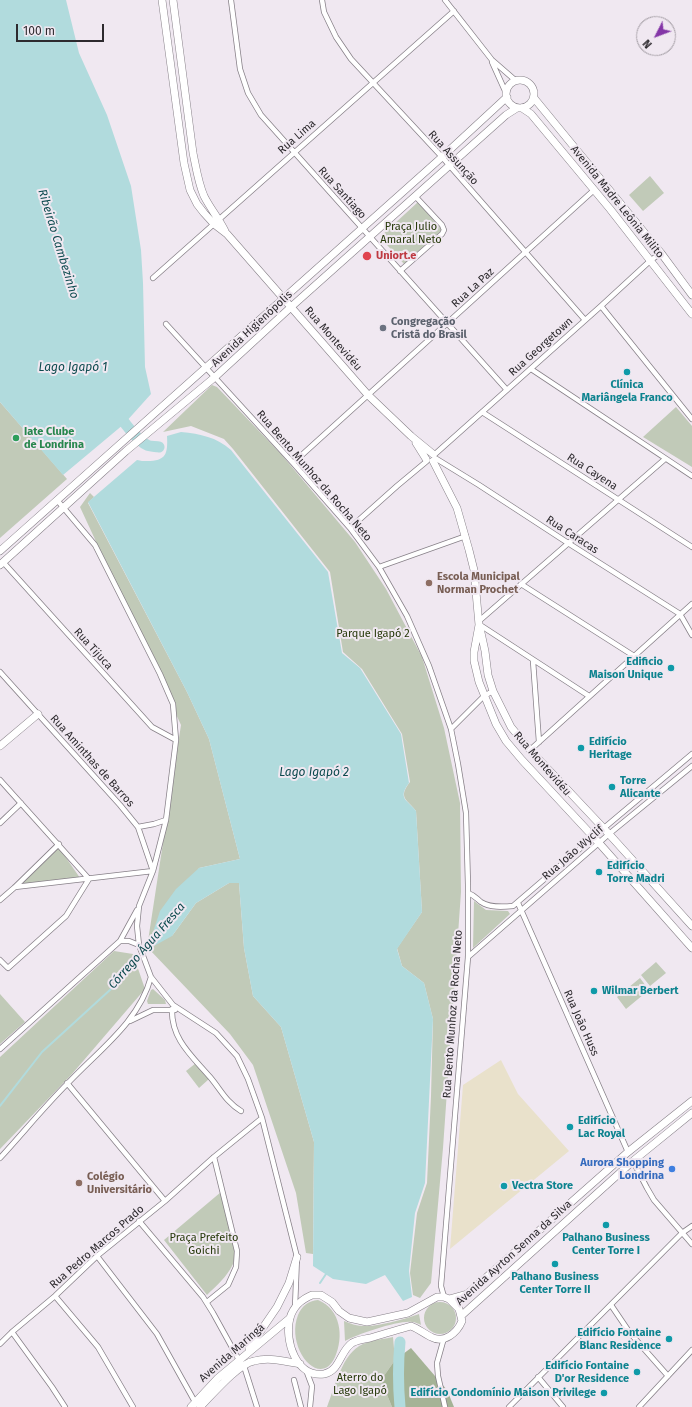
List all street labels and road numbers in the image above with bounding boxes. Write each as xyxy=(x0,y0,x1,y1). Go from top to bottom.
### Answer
street label: Rua Lima xyxy=(275,117,319,157)
street label: Rua Assunção xyxy=(425,128,481,188)
street label: Avenida Madre Leônia Milito xyxy=(568,143,666,261)
street label: Rua Santiago xyxy=(315,164,369,222)
street label: Rua La Paz xyxy=(449,265,497,311)
street label: Avenida Higienópolis xyxy=(209,288,295,370)
street label: Rua Montevidéu xyxy=(302,304,364,374)
street label: Rua Georgetown xyxy=(506,315,576,379)
street label: Rua Bento Munhoz da Rocha Neto xyxy=(254,408,374,544)
street label: Rua Cayena xyxy=(564,451,620,493)
street label: Rua Caracas xyxy=(543,513,601,557)
street label: Rua Tijuca xyxy=(71,626,115,672)
street label: Rua Aminthas de Barros xyxy=(47,712,137,810)
street label: Rua Montevidéu xyxy=(511,729,573,799)
street label: Rua João Wyclif xyxy=(540,823,606,883)
street label: Rua Bento Munhoz da Rocha Neto xyxy=(441,929,465,1099)
street label: Rua João Huss xyxy=(561,988,601,1058)
street label: Avenida Ayrton Senna da Silva xyxy=(454,1198,574,1308)
street label: Rua Pedro Marcos Prado xyxy=(47,1202,147,1292)
street label: Avenida Maringá xyxy=(197,1321,267,1385)

